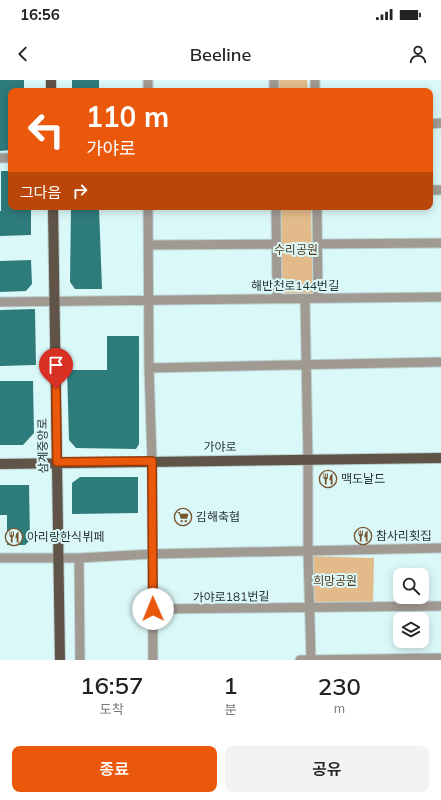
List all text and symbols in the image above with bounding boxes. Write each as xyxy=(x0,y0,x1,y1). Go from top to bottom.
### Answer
text: 16:56 xyxy=(20,5,60,24)
icon: back xyxy=(12,43,34,65)
text: Beeline xyxy=(190,43,251,66)
icon: person xyxy=(407,43,429,65)
text: 110 m xyxy=(86,99,169,134)
icon: left xyxy=(20,104,72,156)
text: 가야로 xyxy=(86,137,136,160)
icon: right xyxy=(69,180,91,202)
text: 그다음 xyxy=(20,183,61,202)
park label: 수리공원 xyxy=(274,242,318,257)
street label: 해반천로144번길 xyxy=(251,278,339,293)
pin xyxy=(39,348,73,389)
icon: arrive xyxy=(45,354,67,376)
street label: 삼계중앙로 xyxy=(35,418,50,474)
street label: 가야로 xyxy=(203,439,237,454)
restaurant icon: 맥도날드 xyxy=(318,469,338,489)
place label: 맥도날드 xyxy=(341,471,385,486)
supermarket icon: 김해축협 xyxy=(173,507,193,527)
place label: 김해축협 xyxy=(196,509,240,524)
restaurant icon: 참사리횟집 xyxy=(353,526,373,546)
restaurant icon: 아리랑한식뷔페 xyxy=(4,527,24,547)
place label: 참사리횟집 xyxy=(376,528,431,543)
place label: 아리랑한식뷔페 xyxy=(27,529,104,544)
map controls xyxy=(393,568,429,648)
button: search xyxy=(393,568,429,604)
park label: 희망공원 xyxy=(313,573,357,588)
position arrow xyxy=(132,588,174,630)
street label: 가야로181번길 xyxy=(192,588,270,605)
button: layers xyxy=(393,612,429,648)
text: 16:57 xyxy=(80,670,143,700)
text: 1 xyxy=(223,670,238,700)
text: 230 xyxy=(318,671,361,701)
text: m xyxy=(334,700,345,716)
text: 도착 xyxy=(100,701,124,717)
text: 분 xyxy=(225,701,237,717)
button: 종료 xyxy=(12,746,217,792)
button: 공유 xyxy=(225,746,429,792)

